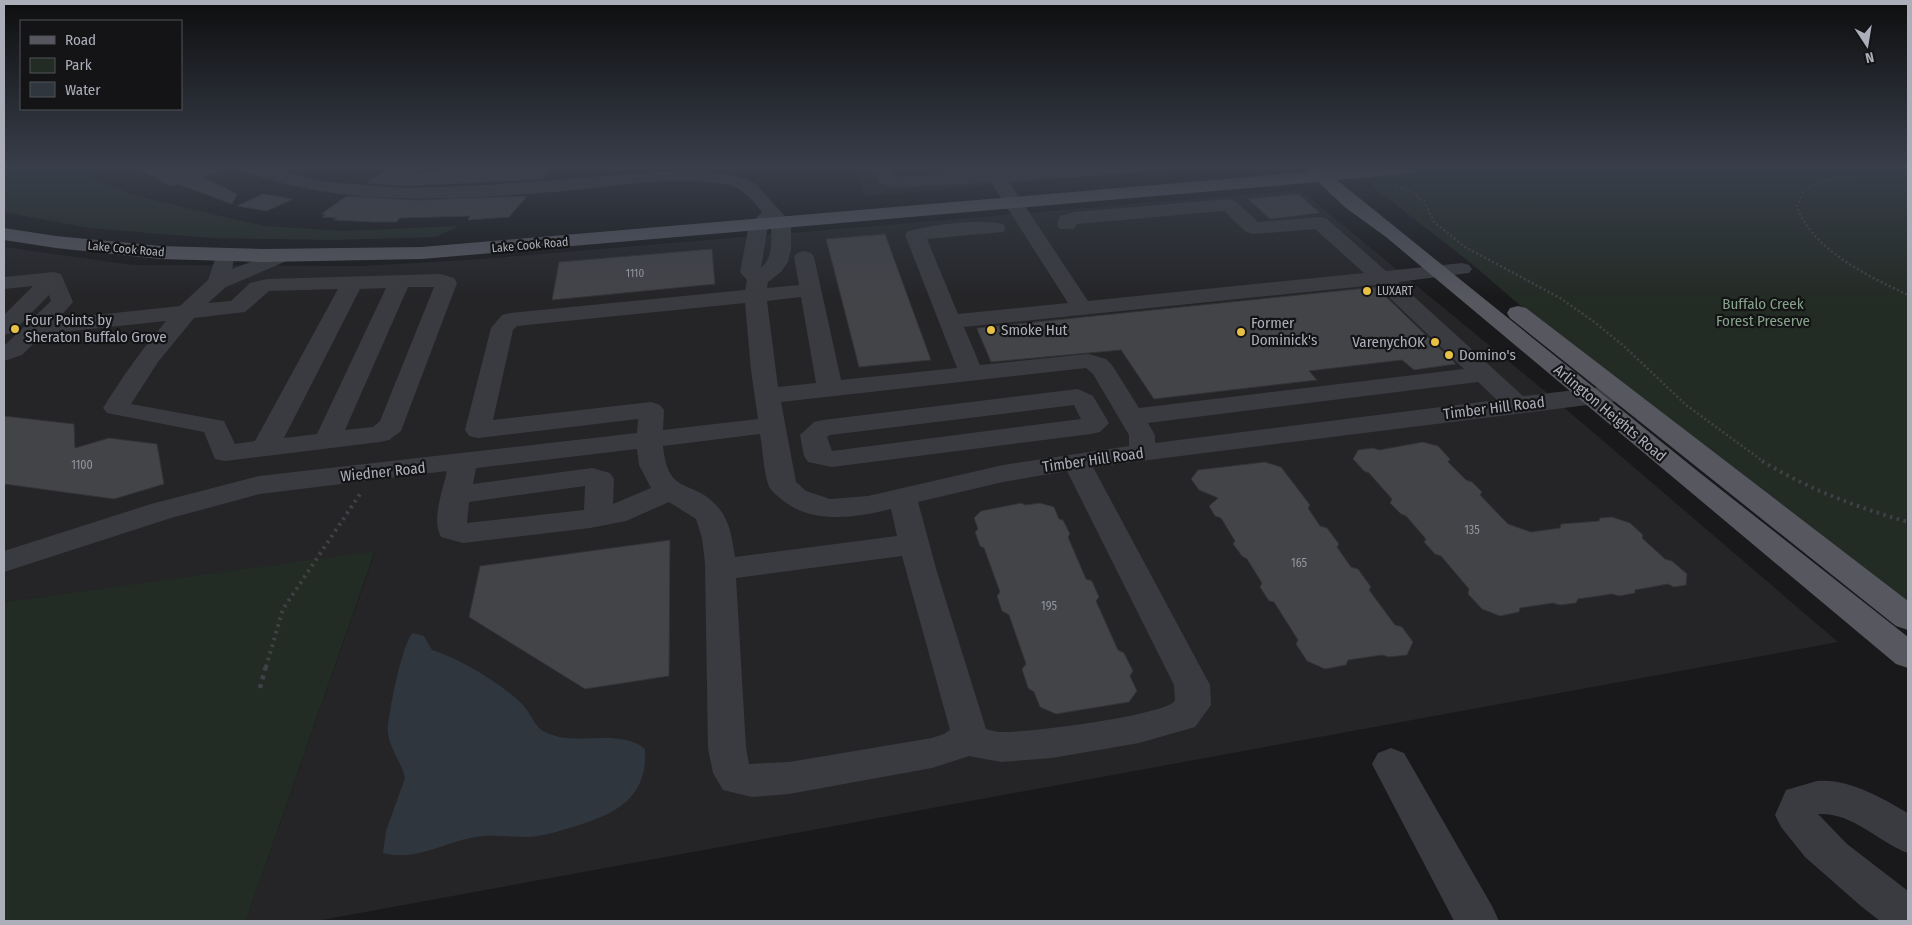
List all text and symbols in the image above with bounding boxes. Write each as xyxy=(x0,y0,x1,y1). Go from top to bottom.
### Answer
legend xyxy=(20,20,182,110)
north arrow xyxy=(1842,20,1892,70)
text: Road xyxy=(65,31,96,49)
text: N xyxy=(1864,48,1875,66)
text: Park xyxy=(65,56,92,74)
text: Water xyxy=(65,81,101,99)
street label: Lake Cook Road xyxy=(491,235,569,255)
street label: Lake Cook Road xyxy=(87,239,165,259)
house number: 1110 xyxy=(626,267,644,280)
place label: LUXART xyxy=(1377,284,1414,298)
marker: LUXART xyxy=(1361,285,1373,297)
park label: Buffalo Creek Forest Preserve xyxy=(1716,295,1810,330)
place label: Four Points by Sheraton Buffalo Grove xyxy=(25,311,167,346)
place label: Former Dominick's xyxy=(1251,314,1317,349)
place label: Smoke Hut xyxy=(1001,321,1068,339)
marker: Four Points by Sheraton Buffalo Grove xyxy=(9,323,21,335)
marker: Smoke Hut xyxy=(985,324,997,336)
marker: Former Dominick's xyxy=(1235,326,1247,338)
place label: VarenychOK xyxy=(1352,333,1425,351)
marker: VarenychOK xyxy=(1429,336,1441,348)
place label: Domino's xyxy=(1459,346,1516,364)
marker: Domino's xyxy=(1443,349,1455,361)
street label: Arlington Heights Road xyxy=(1550,361,1670,465)
street label: Timber Hill Road xyxy=(1442,393,1546,423)
street label: Timber Hill Road xyxy=(1041,444,1145,476)
house number: 1100 xyxy=(71,458,93,472)
street label: Wiedner Road xyxy=(339,459,427,485)
house number: 135 xyxy=(1464,523,1480,537)
house number: 165 xyxy=(1291,556,1308,570)
house number: 195 xyxy=(1041,599,1057,613)

